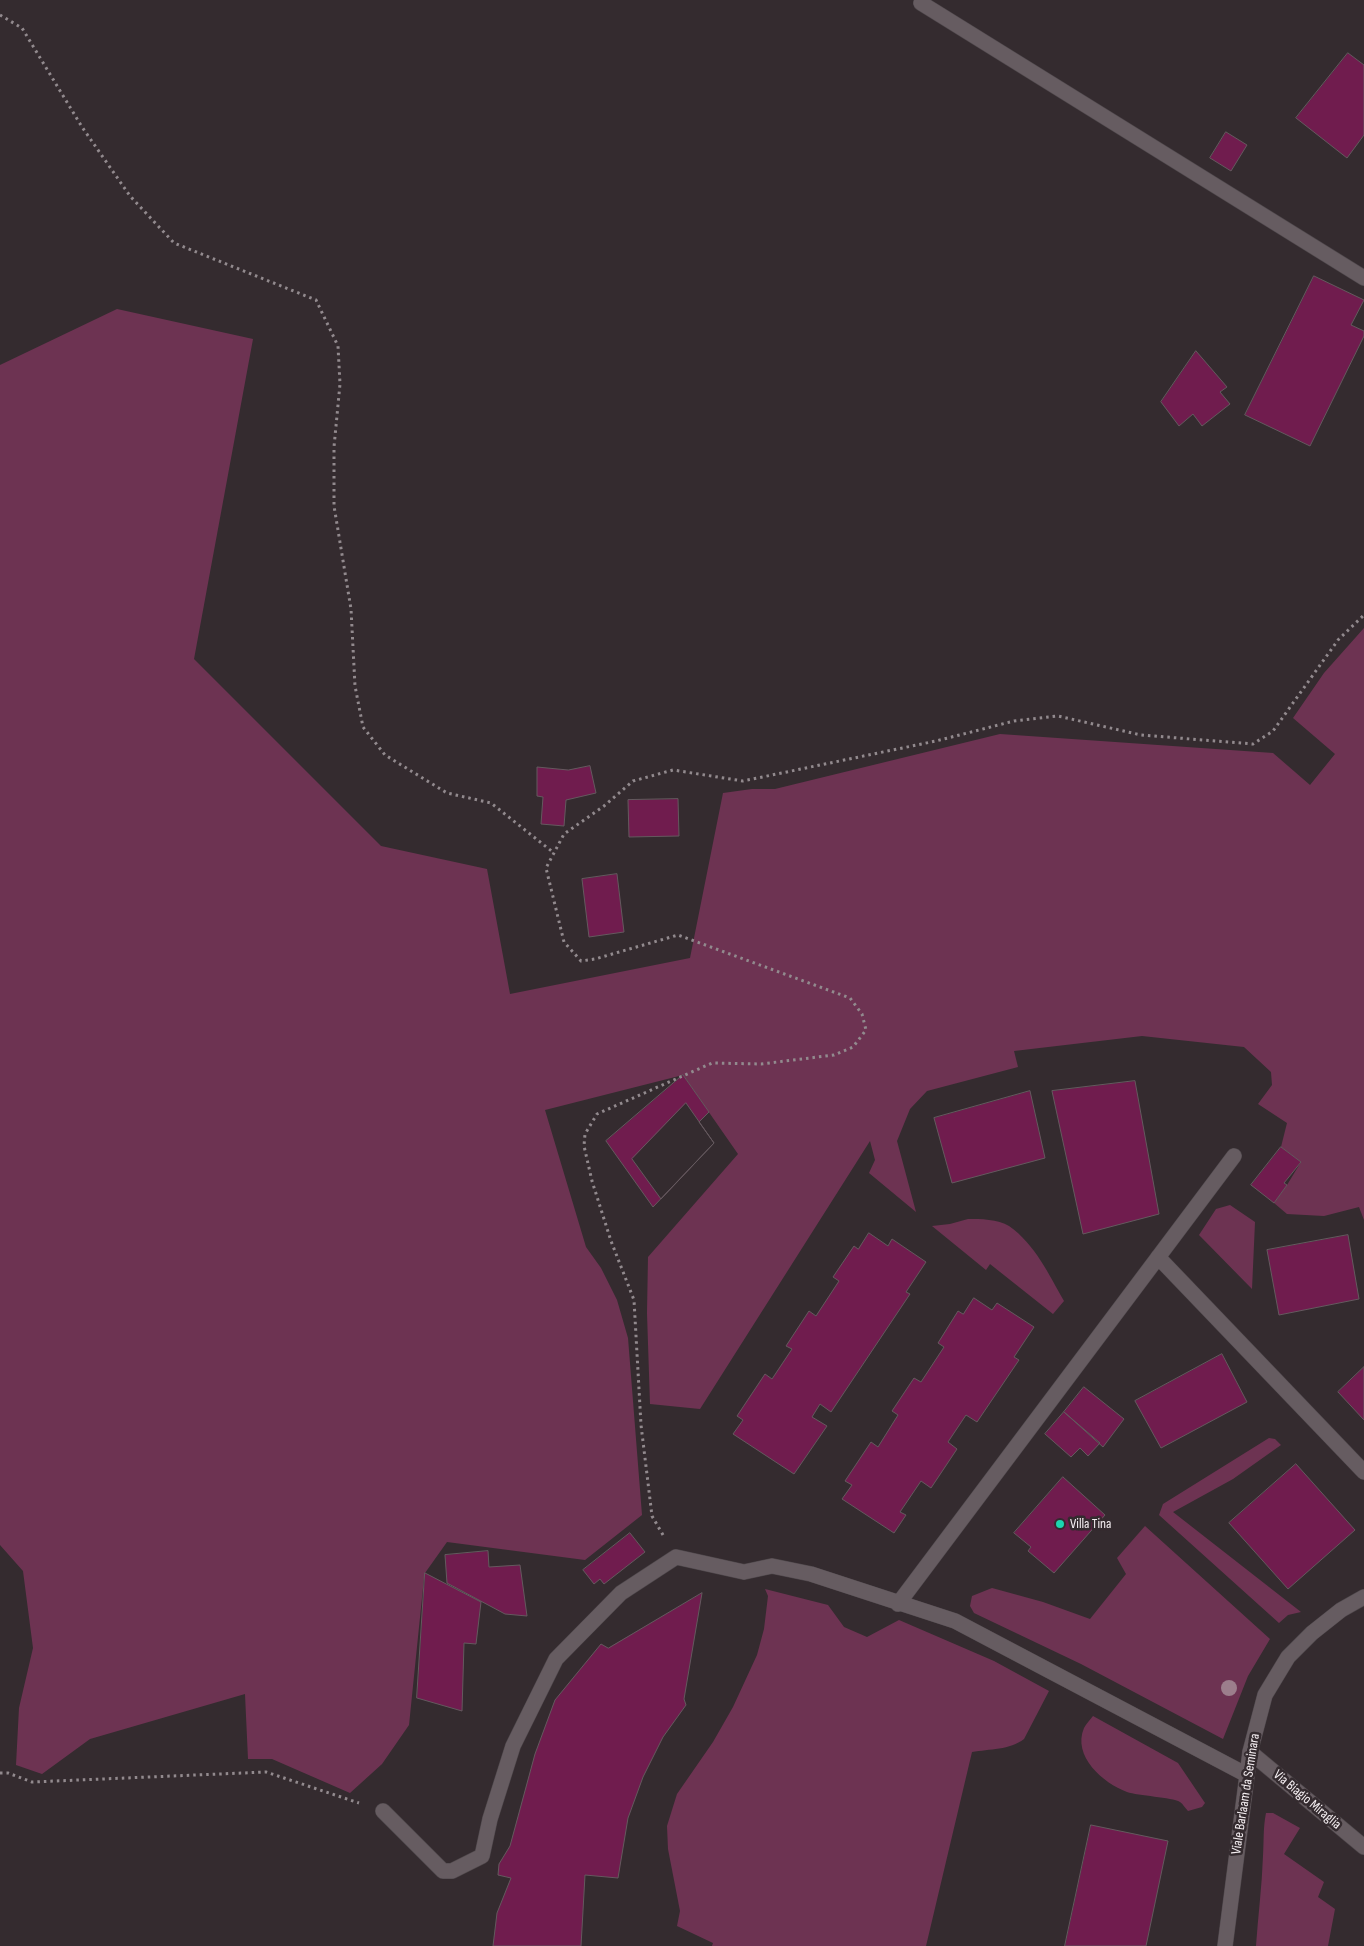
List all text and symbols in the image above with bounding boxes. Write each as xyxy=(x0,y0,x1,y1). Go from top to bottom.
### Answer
place label: Villa Tina xyxy=(1070,1516,1111,1532)
marker: Villa Tina xyxy=(1054,1518,1066,1530)
street label: Viale Barlaam da Seminara xyxy=(1228,1732,1264,1856)
street label: Via Biagio Miraglia xyxy=(1270,1767,1344,1833)

